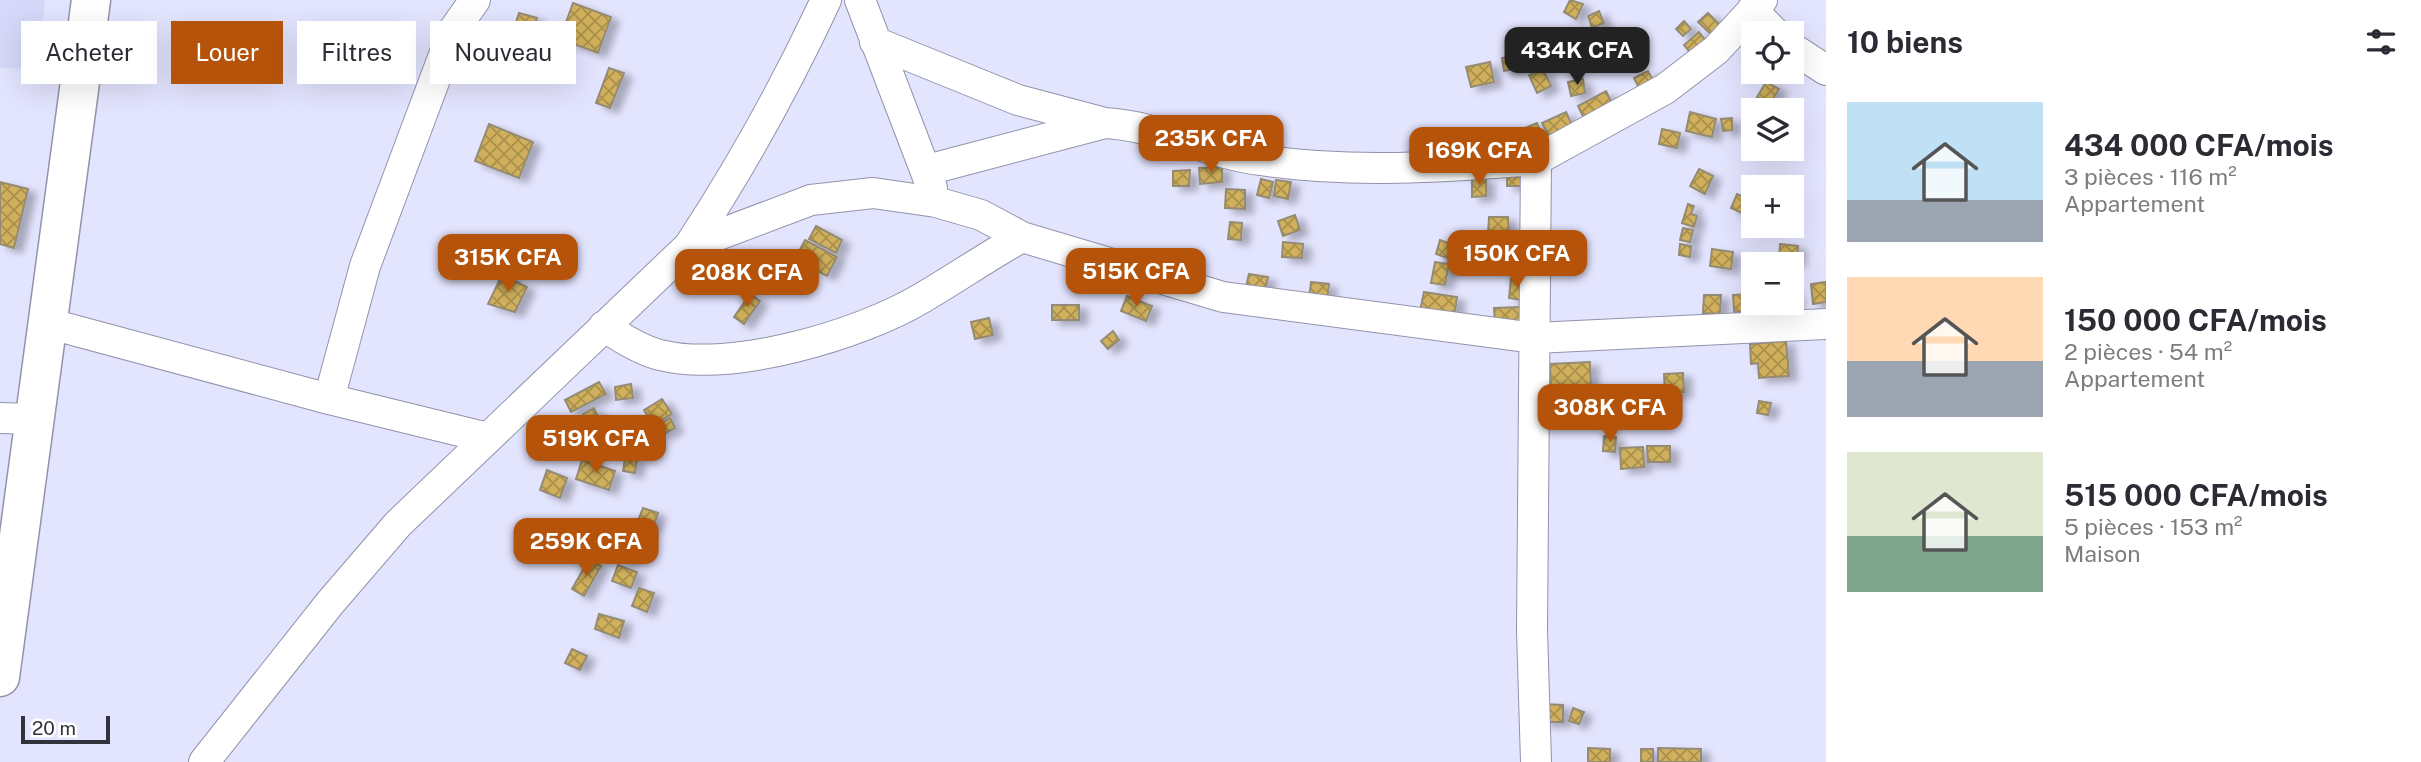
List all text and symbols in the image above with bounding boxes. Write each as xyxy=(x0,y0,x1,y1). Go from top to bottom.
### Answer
chip: Acheter xyxy=(21,21,157,84)
chip: Louer xyxy=(171,21,283,84)
chip: Filtres xyxy=(297,21,416,84)
chip: Nouveau xyxy=(430,21,576,84)
map controls xyxy=(1741,21,1804,315)
button: locate xyxy=(1741,21,1804,84)
icon: filters xyxy=(2362,23,2400,61)
text: 10 biens xyxy=(1847,24,1963,60)
pin: 434K CFA xyxy=(1505,28,1649,87)
text: 434K CFA xyxy=(1521,36,1633,63)
button: layers xyxy=(1741,98,1804,161)
pin: 235K CFA xyxy=(1139,116,1283,175)
text: 235K CFA xyxy=(1155,124,1267,151)
text: 434 000 CFA/mois xyxy=(2064,127,2334,163)
pin: 169K CFA xyxy=(1407,128,1551,187)
icon: home xyxy=(1903,130,1987,214)
text: 169K CFA xyxy=(1425,136,1533,163)
text: 3 pièces · 116 m² xyxy=(2064,163,2237,190)
button: + xyxy=(1741,175,1804,238)
text: Appartement xyxy=(2064,190,2205,217)
pin: 150K CFA xyxy=(1445,230,1589,290)
pin: 315K CFA xyxy=(436,234,580,294)
text: 150K CFA xyxy=(1463,239,1571,266)
text: 315K CFA xyxy=(454,243,562,270)
pin: 515K CFA xyxy=(1064,248,1208,308)
pin: 208K CFA xyxy=(675,250,819,309)
button: − xyxy=(1741,252,1804,315)
text: 515K CFA xyxy=(1082,257,1190,284)
text: 208K CFA xyxy=(691,258,803,285)
text: 150 000 CFA/mois xyxy=(2064,302,2327,338)
icon: home xyxy=(1903,305,1987,389)
text: 2 pièces · 54 m² xyxy=(2064,338,2232,365)
text: Appartement xyxy=(2064,365,2205,392)
pin: 308K CFA xyxy=(1538,384,1682,444)
text: 308K CFA xyxy=(1554,393,1666,420)
pin: 519K CFA xyxy=(524,416,668,475)
text: 519K CFA xyxy=(542,424,650,451)
text: 515 000 CFA/mois xyxy=(2064,477,2328,513)
icon: home xyxy=(1903,480,1987,564)
text: 5 pièces · 153 m² xyxy=(2064,513,2243,540)
pin: 259K CFA xyxy=(514,518,658,578)
text: 259K CFA xyxy=(530,527,642,554)
text: Maison xyxy=(2064,540,2141,567)
scale bar xyxy=(21,713,110,745)
text: 20 m xyxy=(32,717,76,739)

